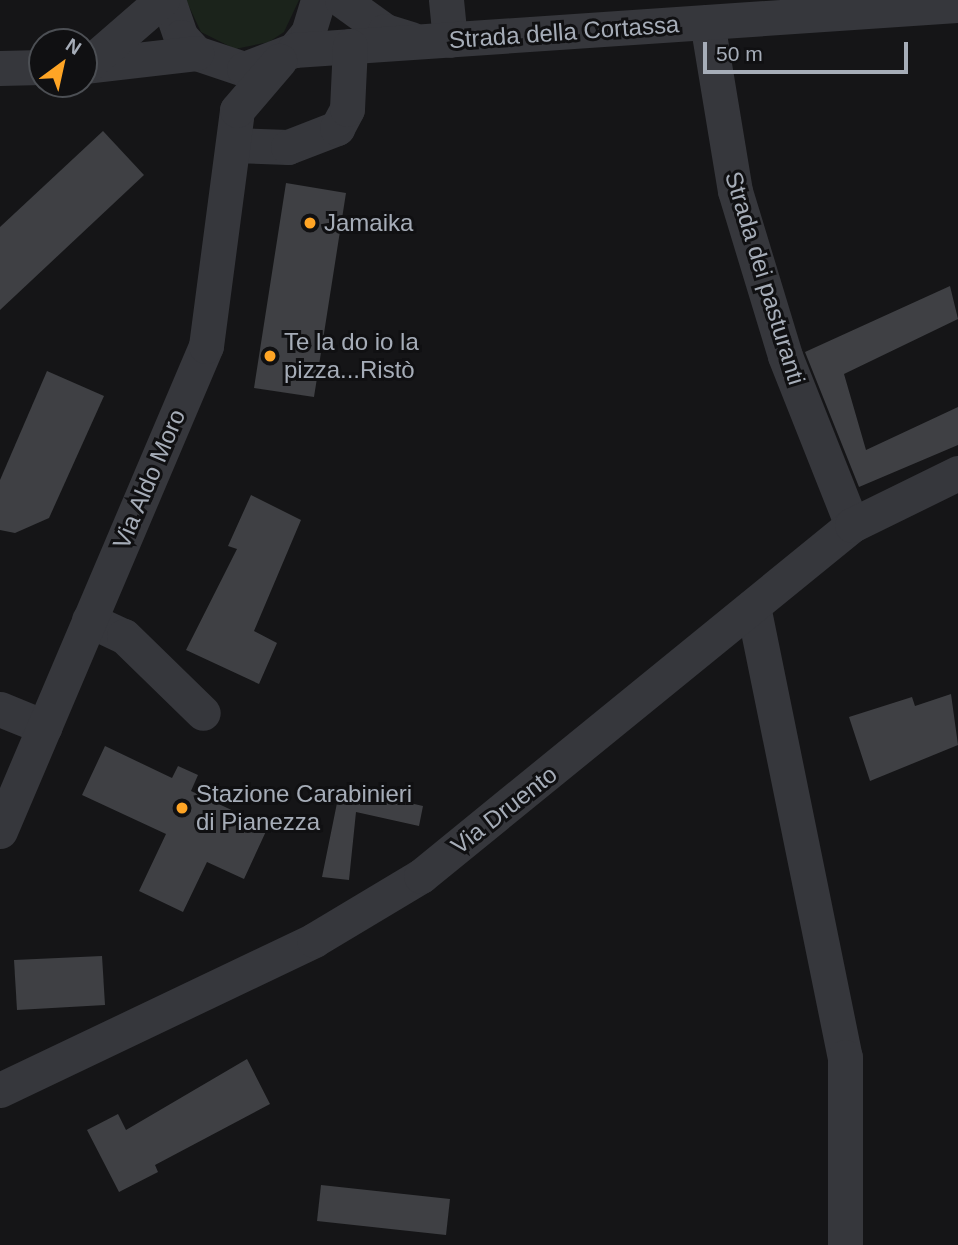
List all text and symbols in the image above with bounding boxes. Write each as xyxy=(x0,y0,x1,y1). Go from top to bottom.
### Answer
street label: Strada della Cortassa xyxy=(448,10,680,54)
north arrow xyxy=(28,28,98,98)
scale bar xyxy=(706,28,911,72)
text: N xyxy=(62,34,85,59)
text: 50 m xyxy=(716,42,763,65)
street label: Strada dei pasturanti xyxy=(719,168,811,388)
place label: Jamaika xyxy=(324,209,413,237)
marker: Jamaika xyxy=(302,215,318,231)
place label: Te la do io la pizza...Ristò xyxy=(284,328,419,384)
marker: Te la do io la pizza...Ristò xyxy=(262,348,278,364)
street label: Via Aldo Moro xyxy=(106,404,192,554)
street label: Via Druento xyxy=(445,760,563,860)
place label: Stazione Carabinieri di Pianezza xyxy=(196,780,412,836)
marker: Stazione Carabinieri di Pianezza xyxy=(174,800,190,816)

